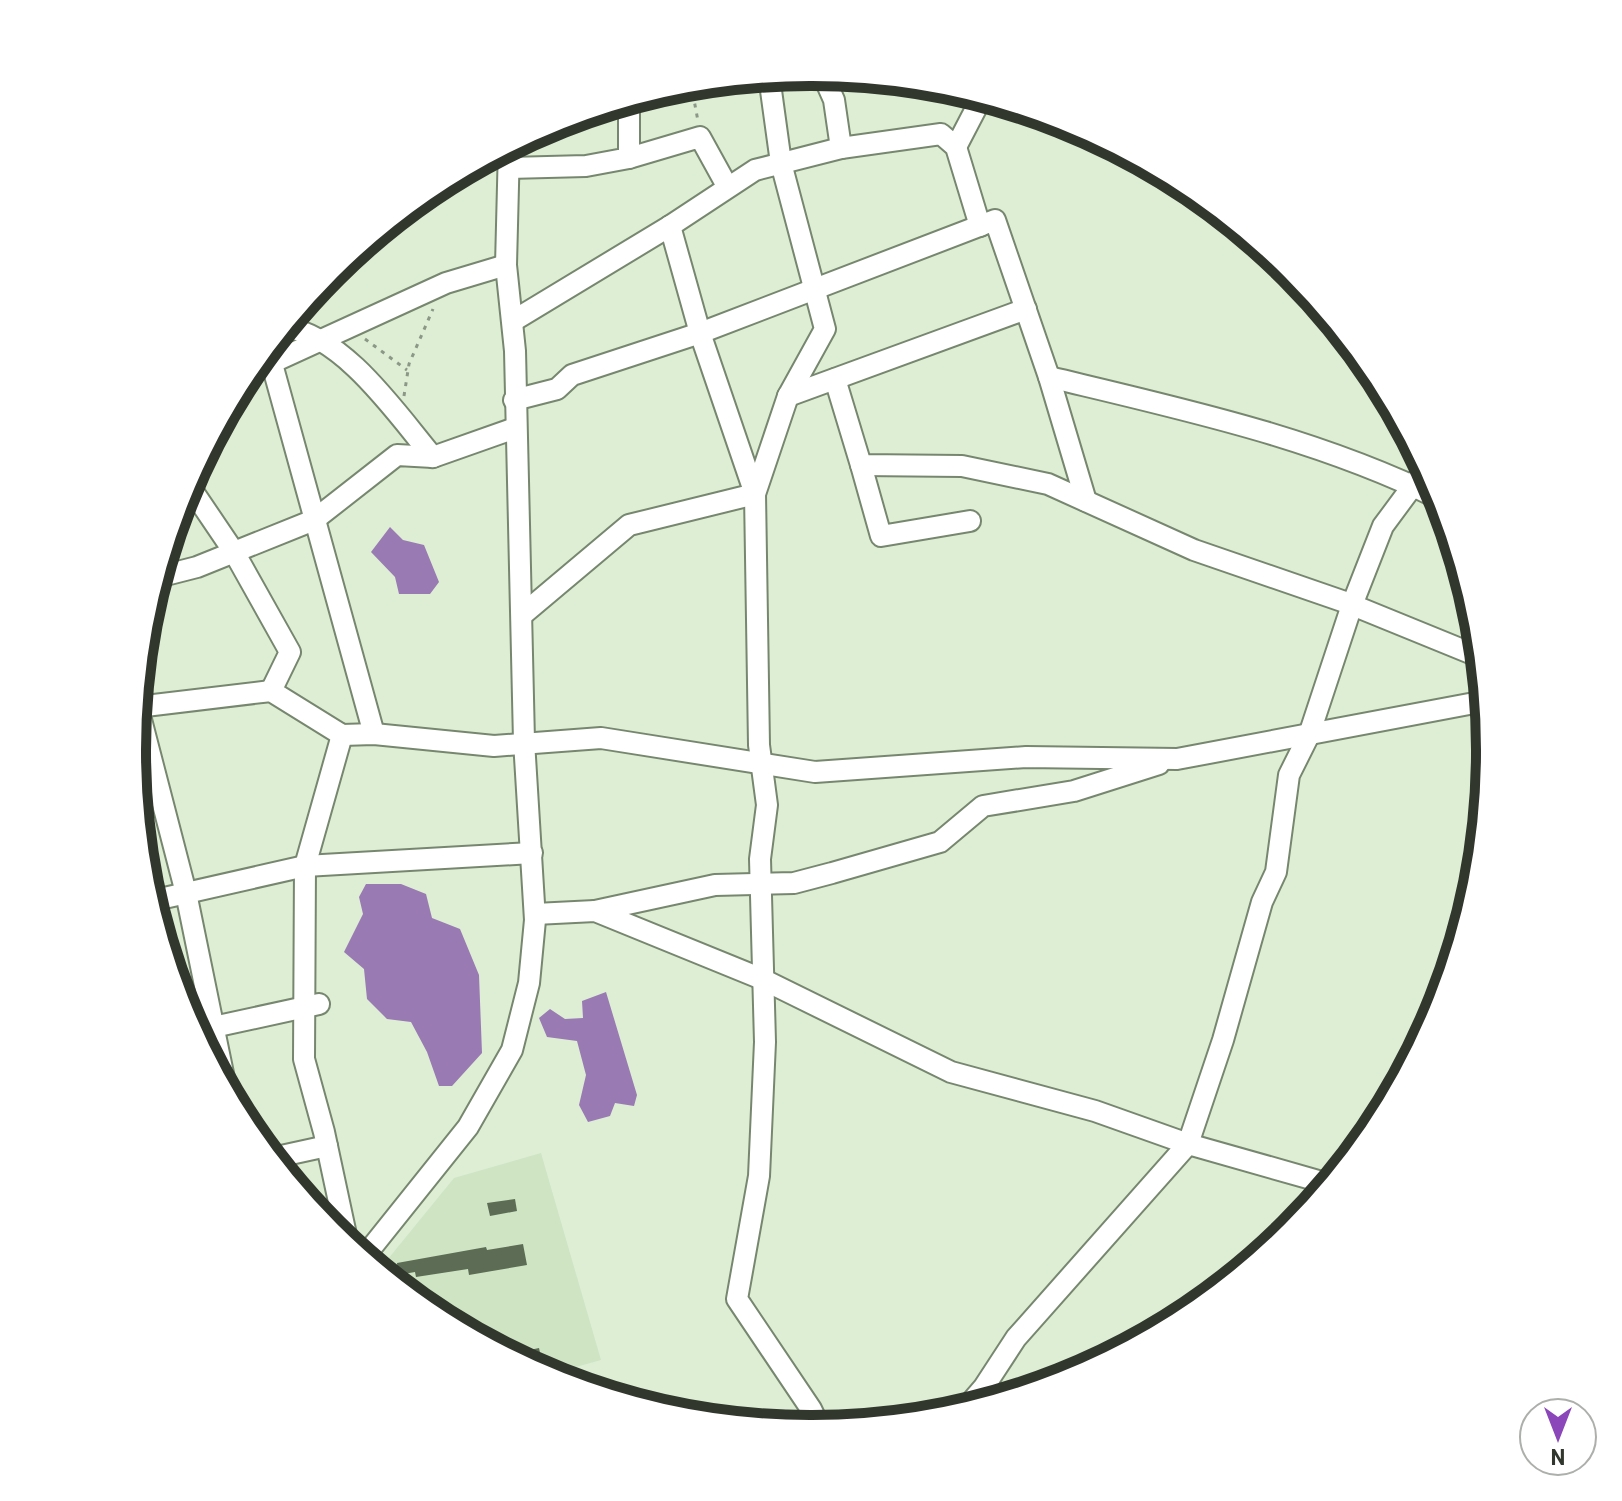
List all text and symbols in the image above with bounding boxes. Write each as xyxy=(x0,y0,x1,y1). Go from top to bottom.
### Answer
north arrow xyxy=(1518,1397,1598,1477)
text: N xyxy=(1551,1445,1565,1471)

